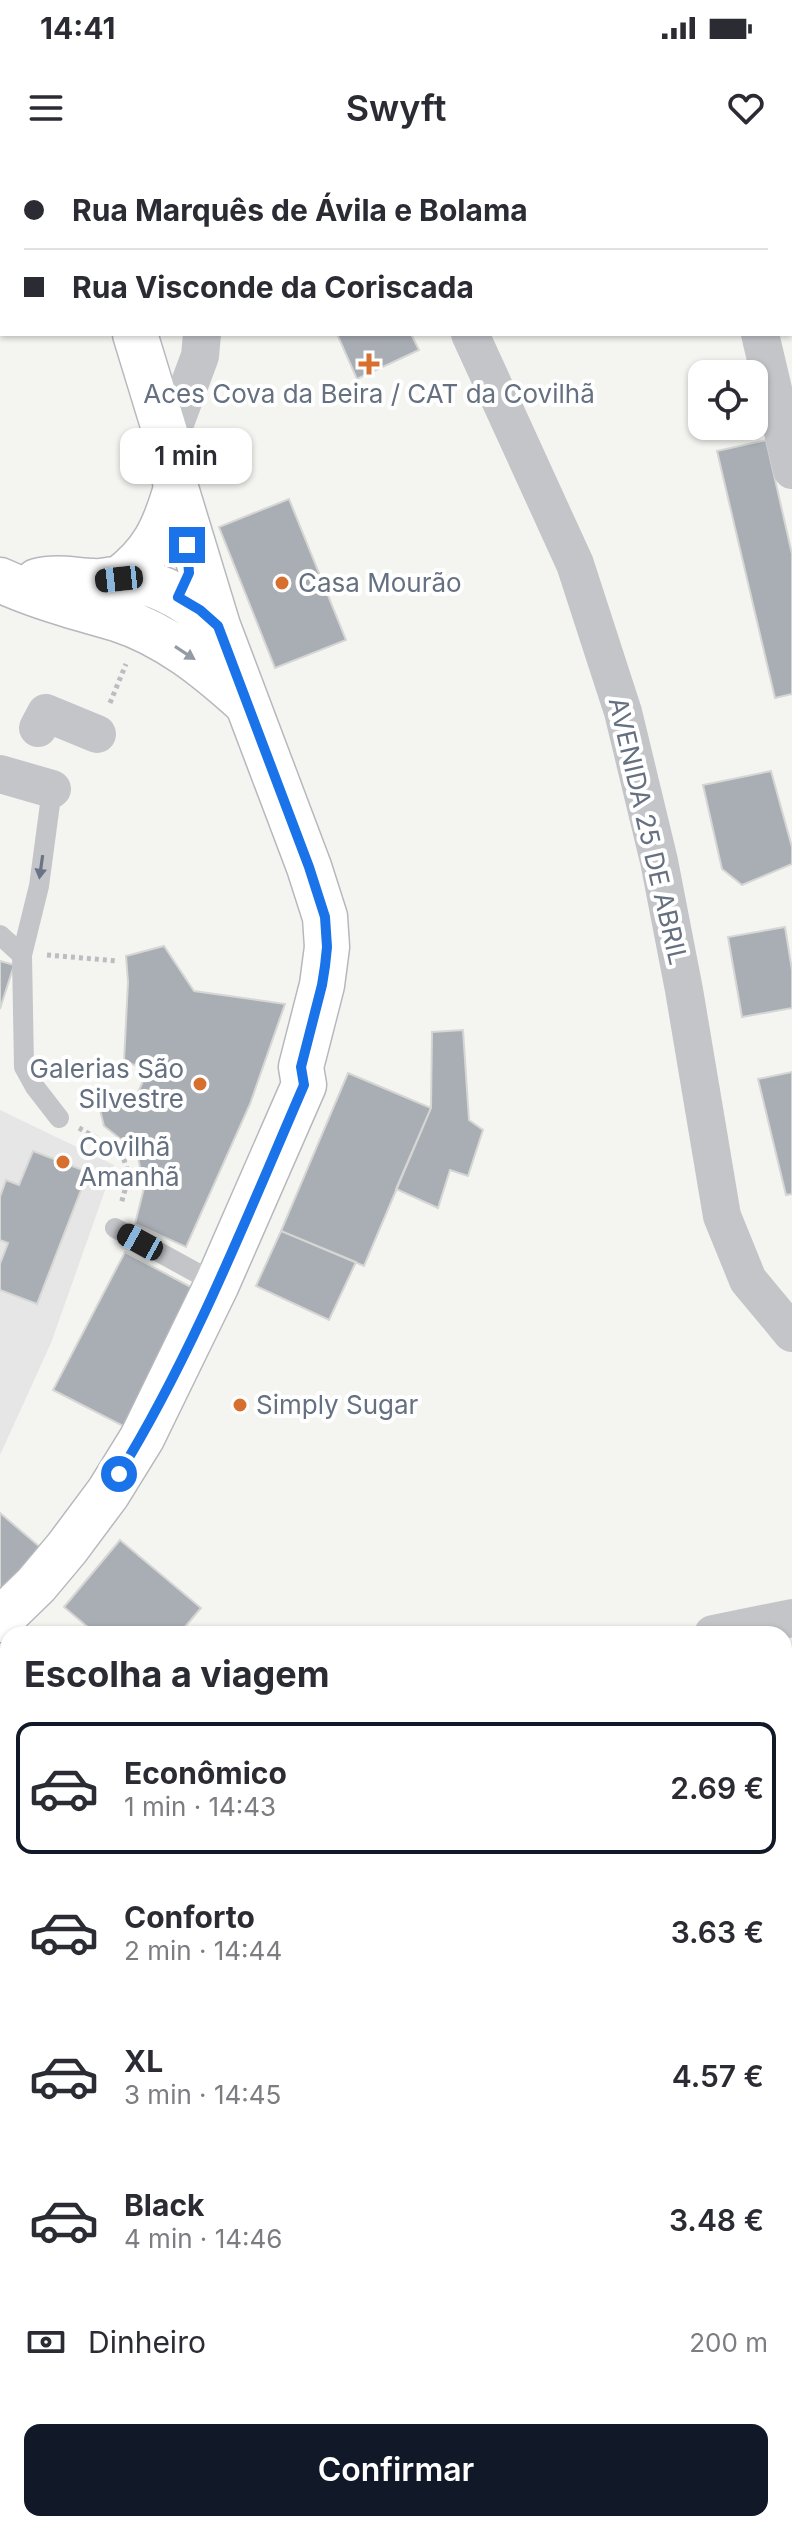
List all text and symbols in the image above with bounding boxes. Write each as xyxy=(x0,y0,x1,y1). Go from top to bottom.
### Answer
text: 14:41 xyxy=(40,10,115,46)
icon: menu xyxy=(24,86,68,130)
text: Swyft xyxy=(346,86,446,130)
icon: heart xyxy=(724,86,768,130)
text: Rua Marquês de Ávila e Bolama xyxy=(72,192,528,228)
text: Rua Visconde da Coriscada xyxy=(72,269,474,305)
marker: Aces Cova da Beira / CAT da Covilhã xyxy=(358,353,380,375)
map controls xyxy=(688,360,768,440)
button: locate xyxy=(688,360,768,440)
place label: Aces Cova da Beira / CAT da Covilhã xyxy=(143,378,595,409)
callout: 1 min xyxy=(121,429,253,485)
text: 1 min xyxy=(154,440,218,471)
route end xyxy=(169,527,205,563)
car xyxy=(94,565,144,593)
place label: Casa Mourão xyxy=(298,567,462,598)
marker: Casa Mourão xyxy=(273,574,291,592)
one-way arrow xyxy=(174,646,196,660)
street label: AVENIDA 25 DE ABRIL xyxy=(603,694,694,968)
one-way arrow xyxy=(35,854,48,879)
place label: Galerias São Silvestre xyxy=(30,1053,184,1114)
marker: Galerias São Silvestre xyxy=(191,1075,209,1093)
place label: Covilhã Amanhã xyxy=(79,1131,180,1192)
marker: Covilhã Amanhã xyxy=(54,1153,72,1171)
car xyxy=(113,1220,167,1264)
place label: Simply Sugar xyxy=(256,1389,419,1420)
marker: Simply Sugar xyxy=(231,1396,249,1414)
route start xyxy=(101,1456,137,1492)
text: Escolha a viagem xyxy=(24,1652,330,1696)
icon: car xyxy=(28,1752,100,1824)
text: Econômico xyxy=(124,1755,287,1791)
text: 2.69 € xyxy=(670,1770,764,1806)
text: 1 min · 14:43 xyxy=(124,1791,276,1822)
icon: car xyxy=(28,1896,100,1968)
text: Conforto xyxy=(124,1899,255,1935)
text: 3.63 € xyxy=(671,1914,764,1950)
text: 2 min · 14:44 xyxy=(124,1935,282,1966)
icon: car xyxy=(28,2040,100,2112)
text: XL xyxy=(124,2043,163,2079)
text: 4.57 € xyxy=(672,2058,764,2094)
text: 3 min · 14:45 xyxy=(124,2079,281,2110)
icon: car xyxy=(28,2184,100,2256)
text: Black xyxy=(124,2187,204,2223)
text: 3.48 € xyxy=(669,2202,764,2238)
text: 4 min · 14:46 xyxy=(124,2223,282,2254)
icon: cash xyxy=(24,2320,68,2364)
text: Dinheiro xyxy=(88,2324,206,2360)
text: 200 m xyxy=(689,2327,768,2358)
button: Confirmar xyxy=(24,2424,768,2516)

